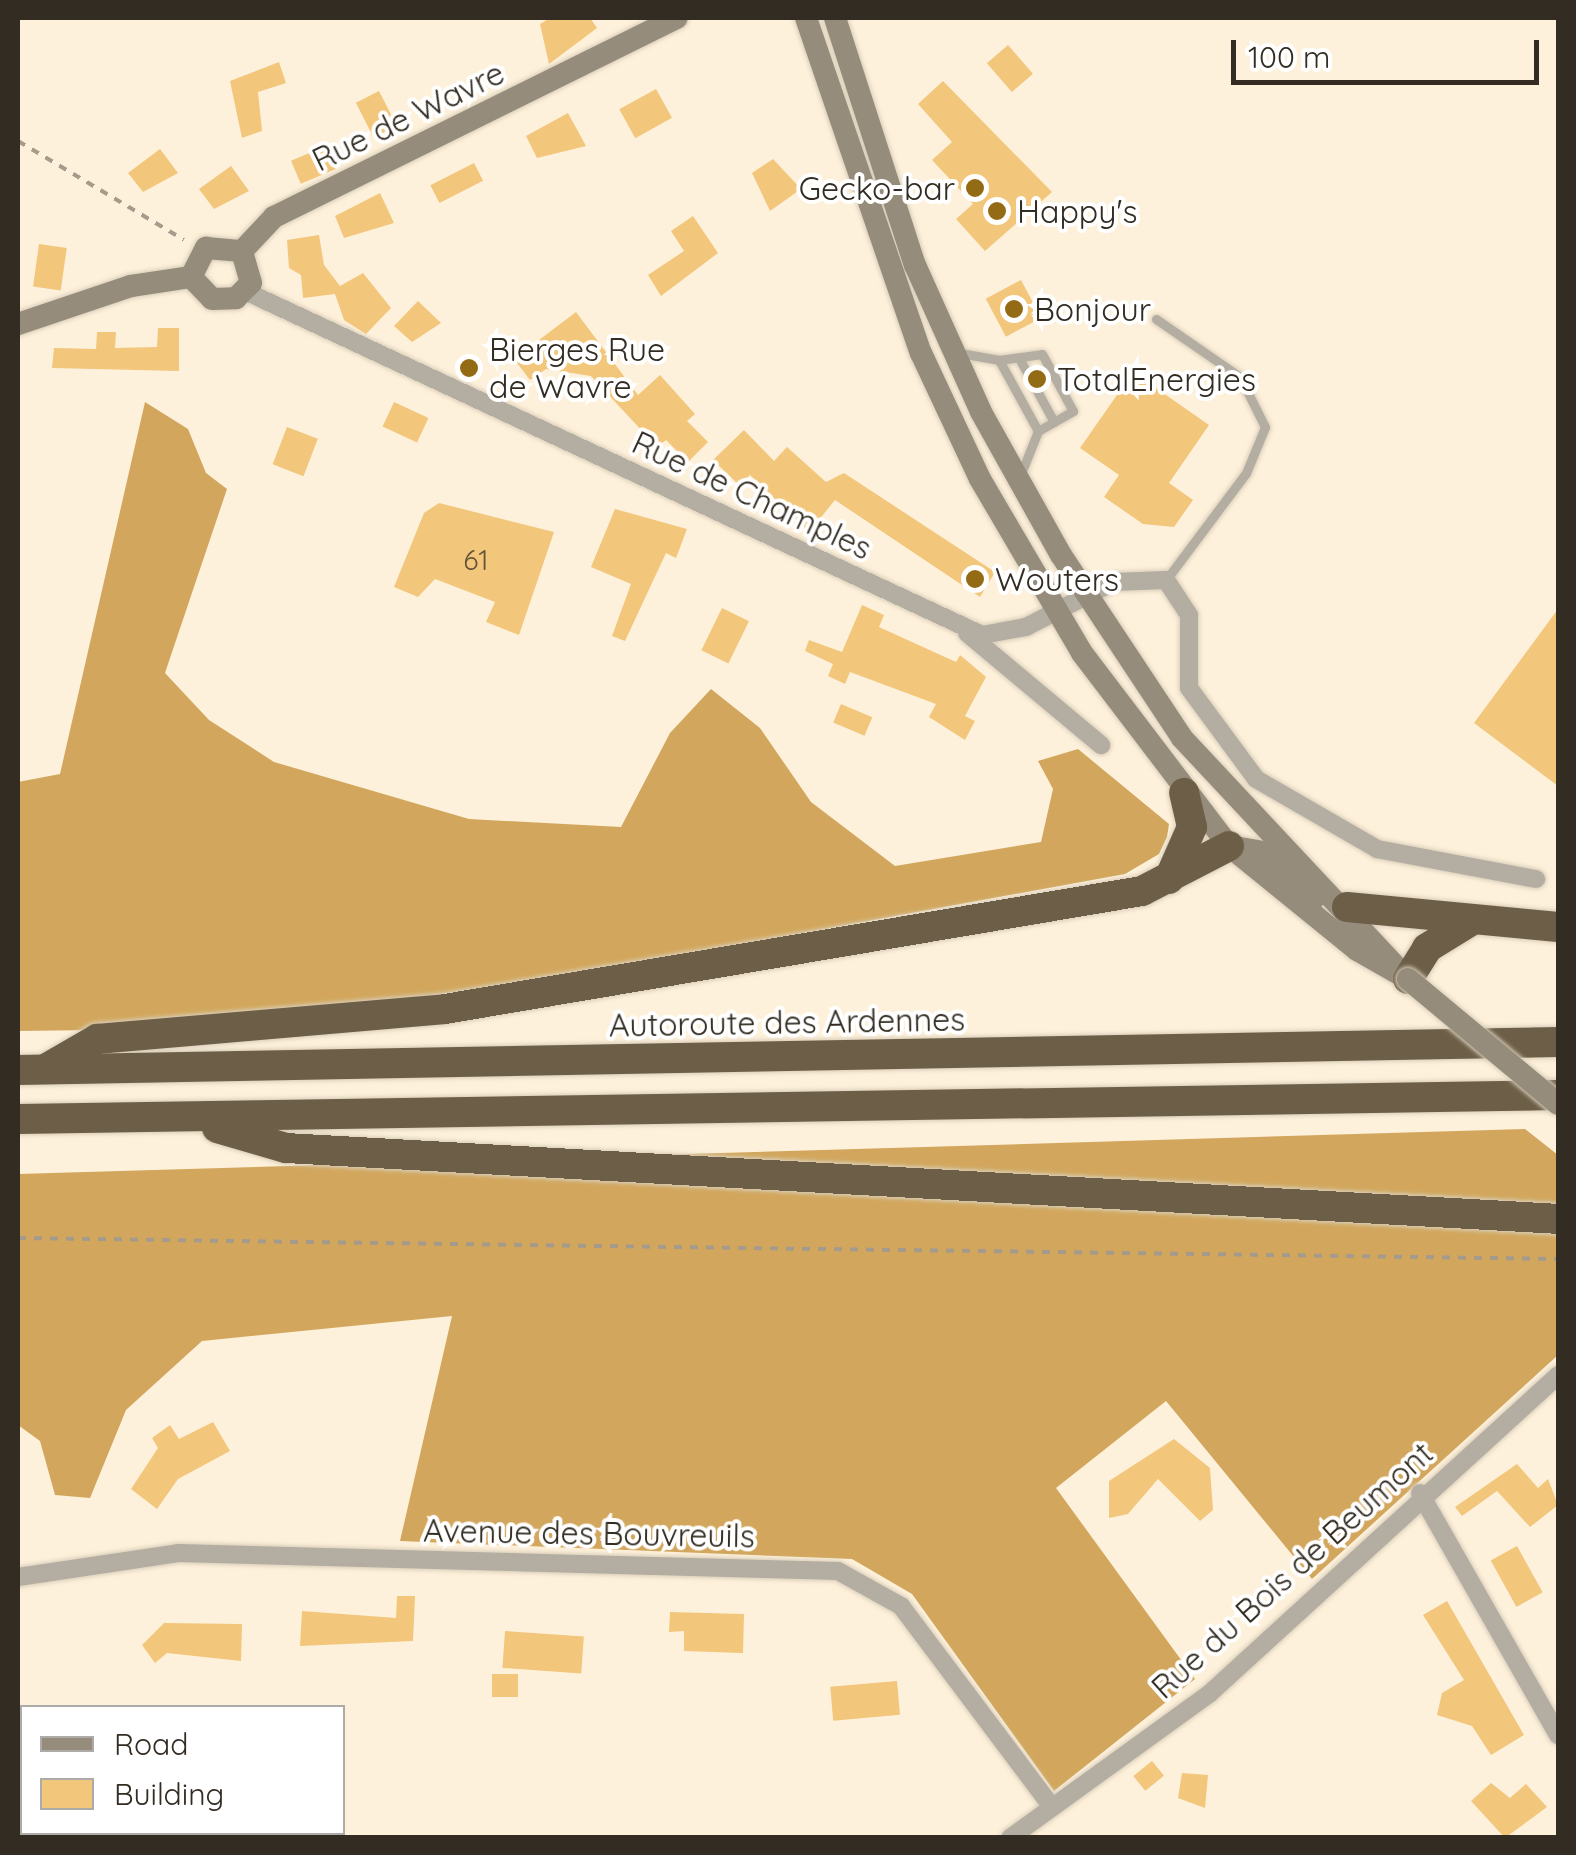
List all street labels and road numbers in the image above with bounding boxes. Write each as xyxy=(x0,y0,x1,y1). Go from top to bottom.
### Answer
street label: Rue de Wavre xyxy=(306,53,510,179)
street label: Rue de Champles xyxy=(626,423,878,567)
street label: Autoroute des Ardennes xyxy=(609,1000,965,1044)
street label: Rue du Bois de Beumont xyxy=(1144,1434,1440,1706)
street label: Avenue des Bouvreuils xyxy=(423,1511,755,1555)

